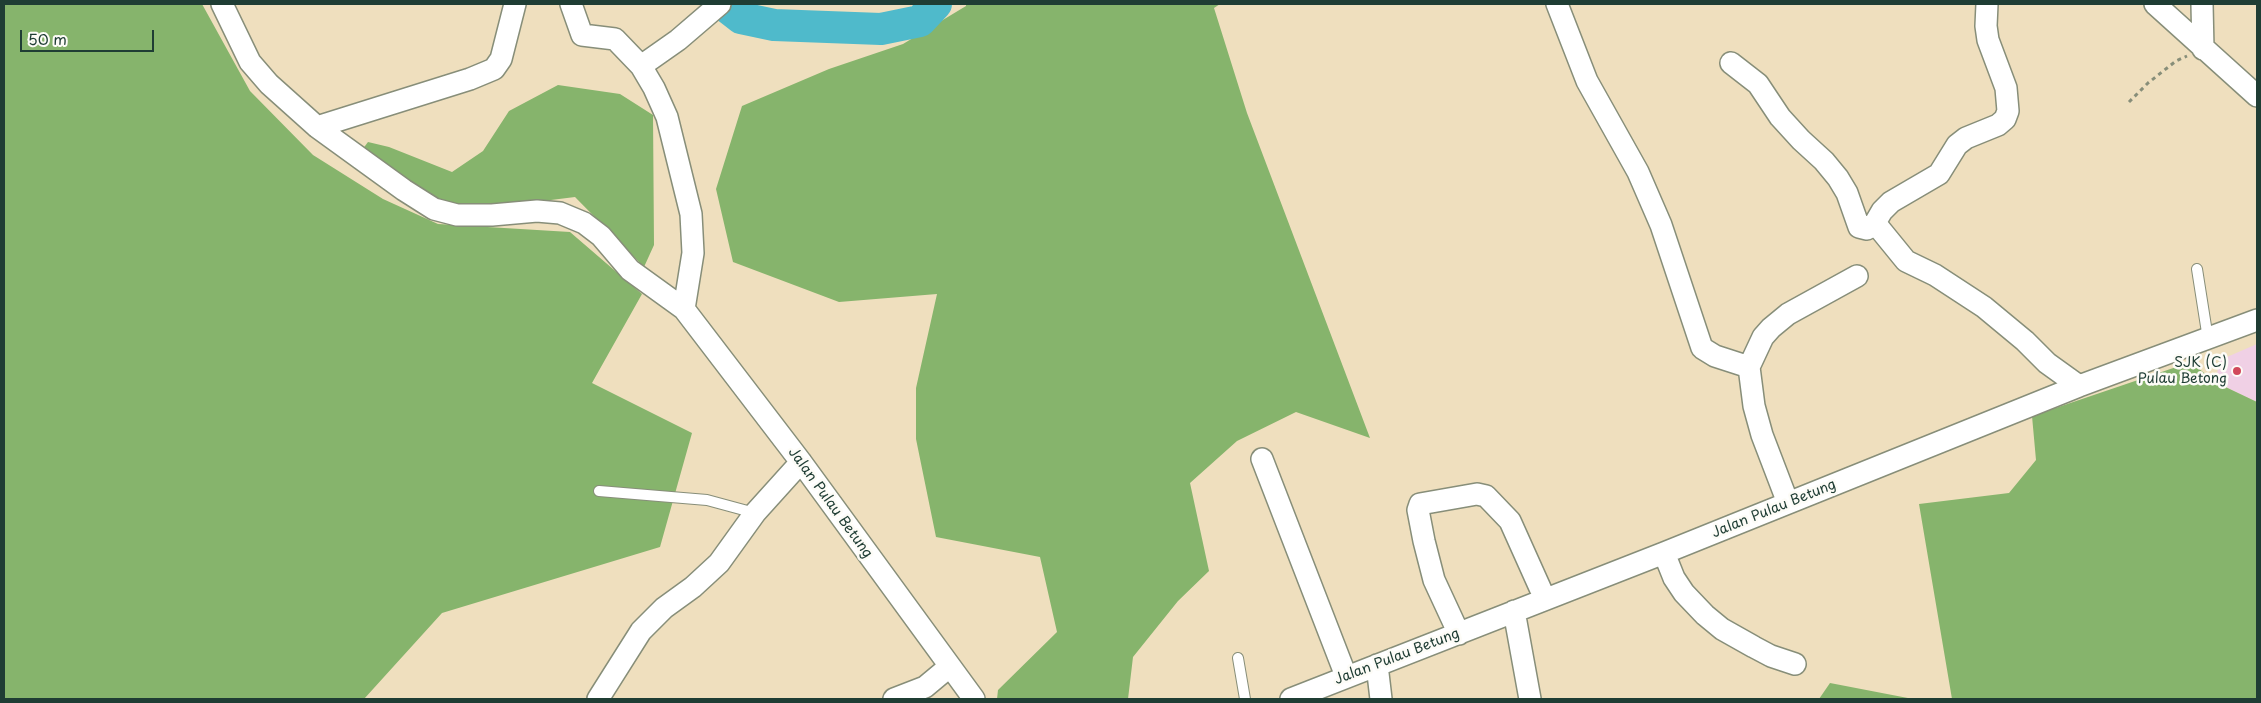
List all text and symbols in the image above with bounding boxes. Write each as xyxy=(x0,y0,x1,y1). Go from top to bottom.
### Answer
scale bar xyxy=(22,20,156,52)
text: 50 m xyxy=(28,27,67,50)
place label: SJK (C) Pulau Betong xyxy=(2138,355,2227,388)
marker: SJK (C) Pulau Betong xyxy=(2231,365,2243,377)
street label: Jalan Pulau Betung xyxy=(784,444,876,562)
street label: Jalan Pulau Betung xyxy=(1709,476,1839,542)
street label: Jalan Pulau Betung xyxy=(1332,625,1462,689)

